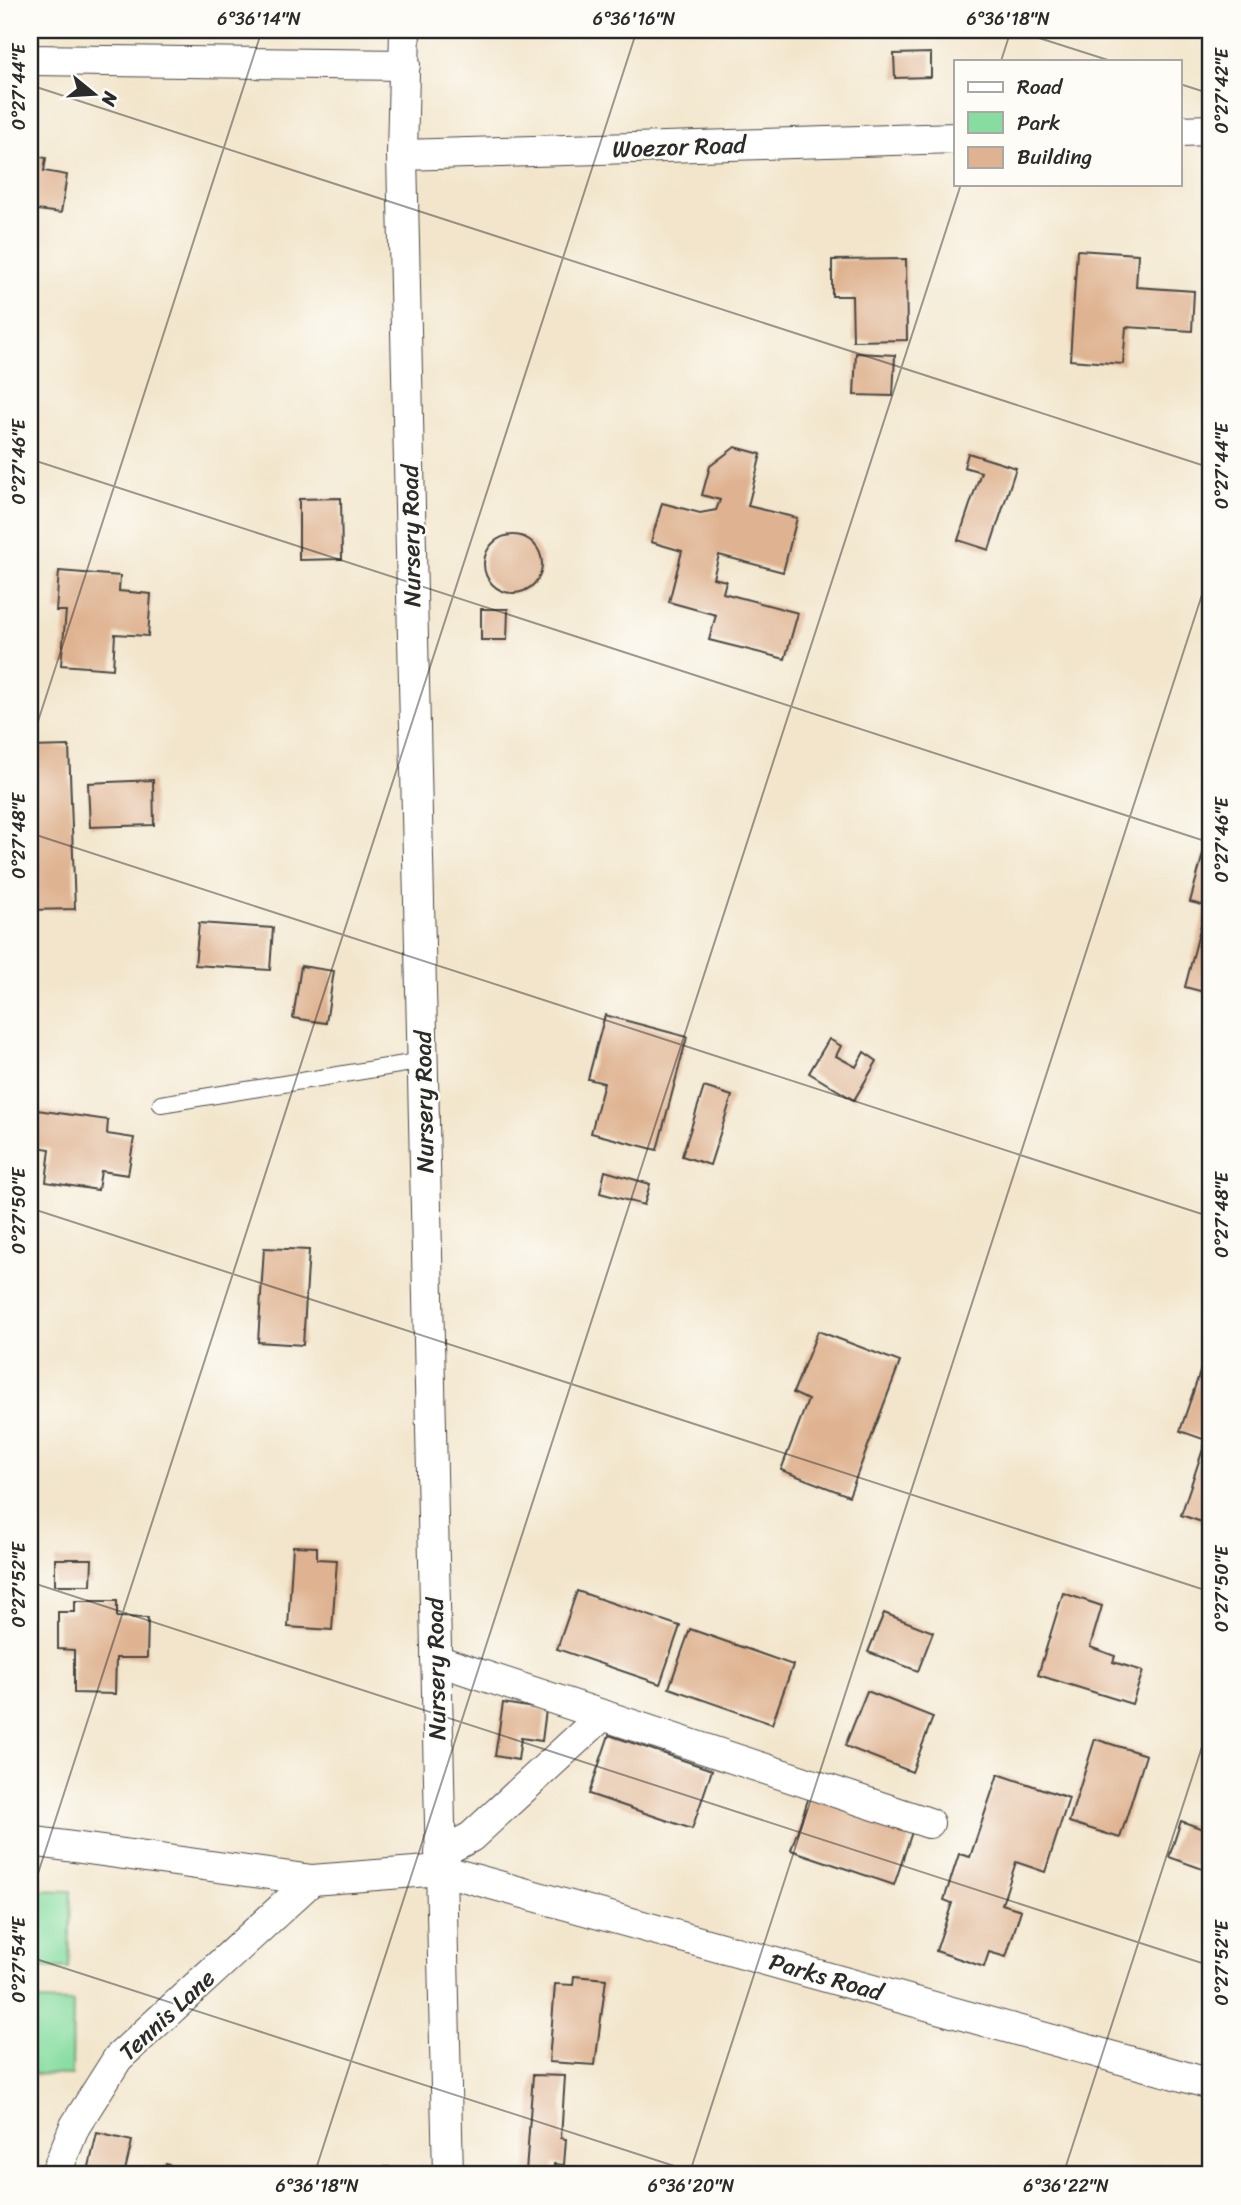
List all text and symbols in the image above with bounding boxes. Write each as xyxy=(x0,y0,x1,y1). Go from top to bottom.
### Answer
text: 6°36'14"N xyxy=(217,3,301,35)
text: 6°36'16"N xyxy=(593,3,676,35)
text: 6°36'18"N xyxy=(966,3,1050,35)
text: 0°27'44"E xyxy=(3,43,35,130)
text: 0°27'42"E xyxy=(1206,47,1238,134)
north arrow xyxy=(60,60,130,130)
legend xyxy=(954,60,1182,186)
text: Road xyxy=(1017,68,1064,106)
text: N xyxy=(92,87,128,111)
text: Park xyxy=(1017,104,1060,142)
street label: Woezor Road xyxy=(611,124,748,170)
text: Building xyxy=(1017,138,1093,176)
text: 0°27'46"E xyxy=(3,418,35,505)
text: 0°27'44"E xyxy=(1206,422,1238,509)
street label: Nursery Road xyxy=(389,463,433,608)
text: 0°27'48"E xyxy=(3,792,35,879)
text: 0°27'46"E xyxy=(1206,796,1238,883)
street label: Nursery Road xyxy=(402,1029,446,1174)
text: 0°27'50"E xyxy=(3,1167,35,1254)
text: 0°27'48"E xyxy=(1206,1171,1238,1258)
text: 0°27'52"E xyxy=(3,1541,35,1628)
text: 0°27'50"E xyxy=(1206,1545,1238,1632)
street label: Nursery Road xyxy=(414,1596,458,1741)
text: 0°27'54"E xyxy=(3,1916,35,2003)
text: 0°27'52"E xyxy=(1206,1919,1238,2006)
street label: Parks Road xyxy=(764,1941,890,2014)
street label: Tennis Lane xyxy=(109,1959,225,2071)
text: 6°36'18"N xyxy=(275,2170,359,2202)
text: 6°36'20"N xyxy=(648,2170,735,2202)
text: 6°36'22"N xyxy=(1023,2170,1109,2202)

